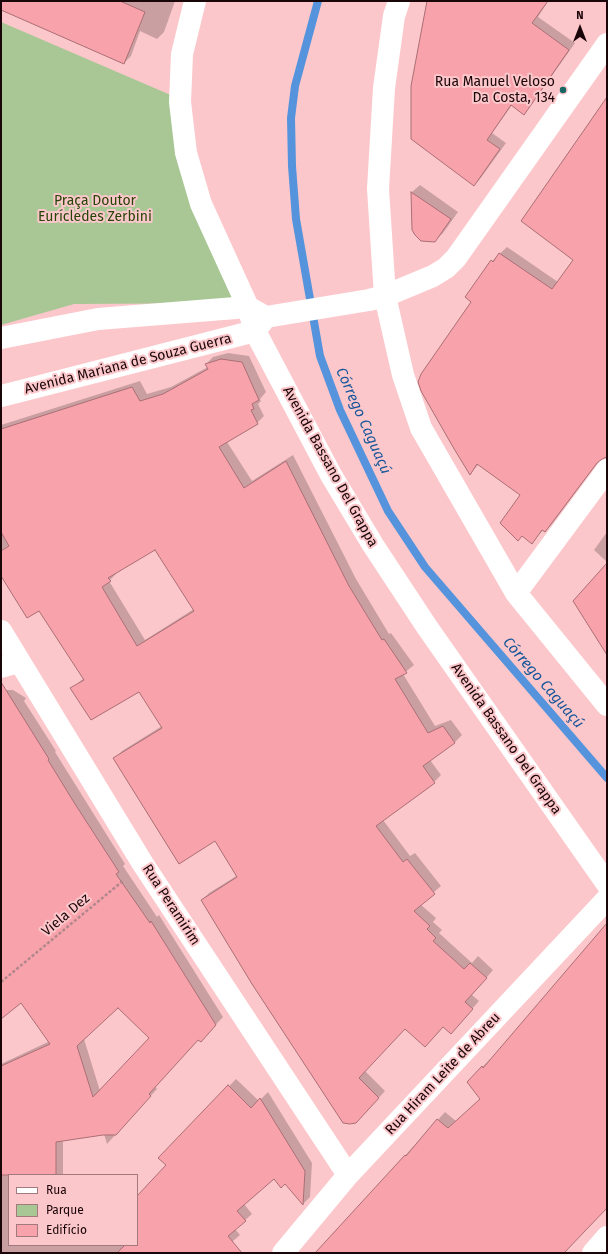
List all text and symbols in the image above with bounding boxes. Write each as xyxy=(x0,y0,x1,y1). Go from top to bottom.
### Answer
north arrow xyxy=(560,8,600,48)
text: N xyxy=(576,9,584,22)
place label: Rua Manuel Veloso Da Costa, 134 xyxy=(435,74,555,106)
marker: Rua Manuel Veloso Da Costa, 134 xyxy=(558,85,568,95)
park label: Praça Doutor Eurícledes Zerbini xyxy=(38,193,152,226)
street label: Avenida Mariana de Souza Guerra xyxy=(23,330,233,398)
water label: Córrego Caguaçú xyxy=(331,365,395,477)
street label: Avenida Bassano Del Grappa xyxy=(279,384,381,550)
water label: Córrego Caguaçú xyxy=(499,634,587,732)
street label: Avenida Bassano Del Grappa xyxy=(447,660,565,818)
street label: Rua Peramirim xyxy=(139,861,203,949)
street label: Viela Dez xyxy=(39,890,93,940)
street label: Rua Hiram Leite de Abreu xyxy=(382,1009,504,1139)
legend xyxy=(8,1174,138,1246)
text: Rua xyxy=(46,1183,67,1197)
text: Parque xyxy=(46,1203,84,1217)
text: Edifício xyxy=(46,1223,87,1237)

